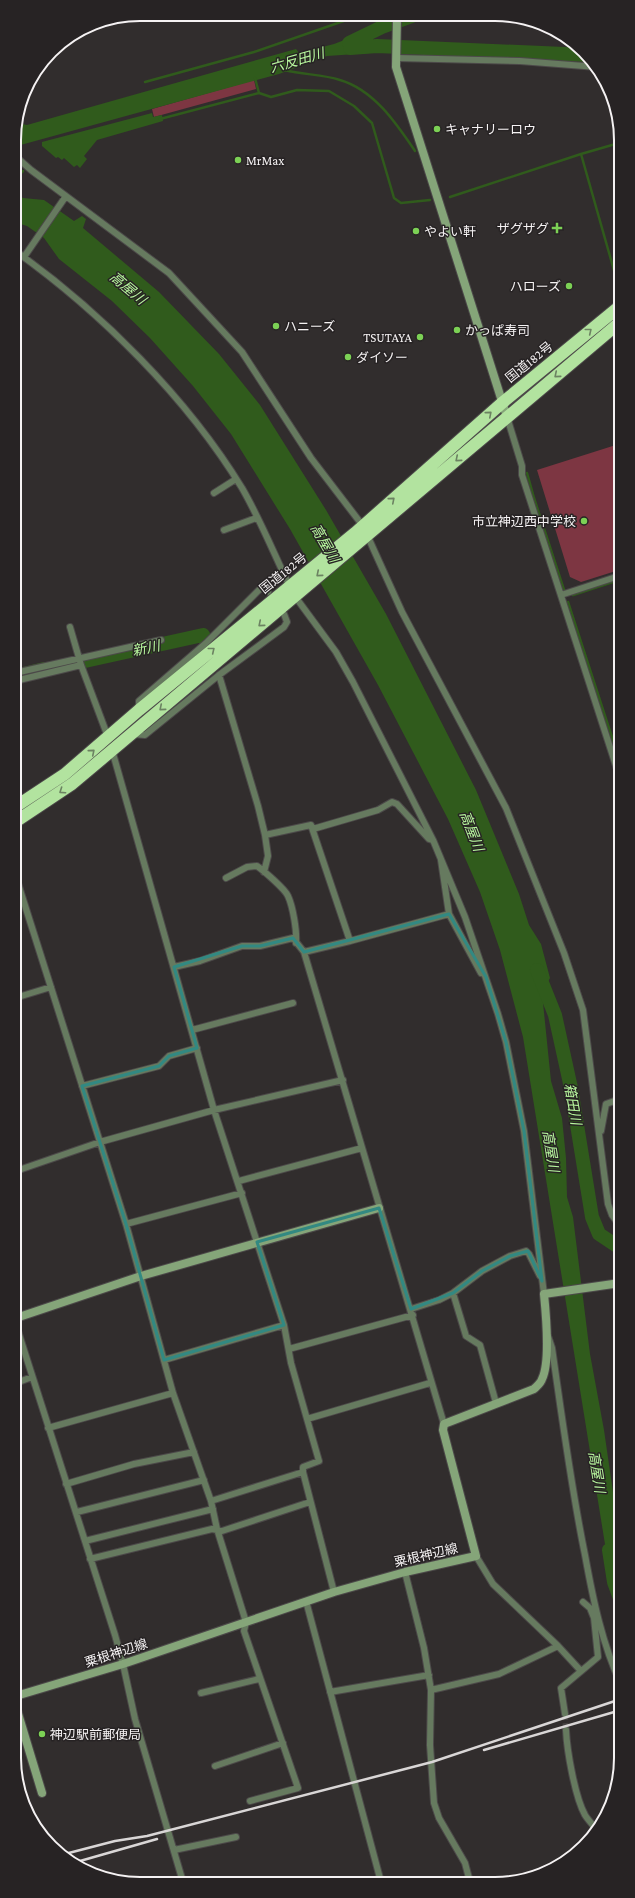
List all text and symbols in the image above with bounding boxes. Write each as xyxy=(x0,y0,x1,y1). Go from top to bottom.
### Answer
water label: 六反田川 xyxy=(268,44,328,75)
place label: キャナリーロウ xyxy=(445,122,536,137)
marker: キャナリーロウ xyxy=(432,124,442,134)
place label: MrMax xyxy=(246,153,284,168)
marker: MrMax xyxy=(233,155,243,165)
place label: ザグザグ xyxy=(497,221,549,236)
marker: ザグザグ xyxy=(552,223,562,233)
place label: やよい軒 xyxy=(424,224,476,239)
marker: やよい軒 xyxy=(411,226,421,236)
water label: 高屋川 xyxy=(107,268,151,309)
place label: ハローズ xyxy=(510,279,561,294)
marker: ハローズ xyxy=(564,281,574,291)
place label: ハニーズ xyxy=(284,319,335,334)
marker: ハニーズ xyxy=(271,321,281,331)
place label: かっぱ寿司 xyxy=(465,323,530,338)
marker: かっぱ寿司 xyxy=(452,325,462,335)
one-way arrow xyxy=(585,329,592,336)
place label: TSUTAYA xyxy=(363,330,413,345)
marker: TSUTAYA xyxy=(415,332,425,342)
street label: 国道182号 xyxy=(502,338,556,386)
place label: ダイソー xyxy=(356,350,408,365)
marker: ダイソー xyxy=(343,352,353,362)
one-way arrow xyxy=(554,371,562,378)
one-way arrow xyxy=(484,412,492,419)
one-way arrow xyxy=(455,454,462,461)
one-way arrow xyxy=(387,498,395,505)
place label: 市立神辺西中学校 xyxy=(472,514,576,529)
marker: 市立神辺西中学校 xyxy=(579,516,589,526)
water label: 高屋川 xyxy=(308,521,343,567)
street label: 国道182号 xyxy=(256,549,310,597)
one-way arrow xyxy=(317,570,324,577)
one-way arrow xyxy=(258,619,265,626)
water label: 新川 xyxy=(131,637,163,659)
one-way arrow xyxy=(208,647,215,654)
one-way arrow xyxy=(159,703,166,710)
one-way arrow xyxy=(87,749,95,756)
one-way arrow xyxy=(59,786,66,793)
water label: 高屋川 xyxy=(457,809,488,855)
water label: 箱田川 xyxy=(561,1082,585,1128)
water label: 高屋川 xyxy=(540,1129,562,1175)
water label: 高屋川 xyxy=(586,1450,608,1496)
street label: 粟根神辺線 xyxy=(393,1540,459,1570)
street label: 粟根神辺線 xyxy=(83,1636,149,1670)
place label: 神辺駅前郵便局 xyxy=(50,1727,141,1742)
marker: 神辺駅前郵便局 xyxy=(37,1729,47,1739)

